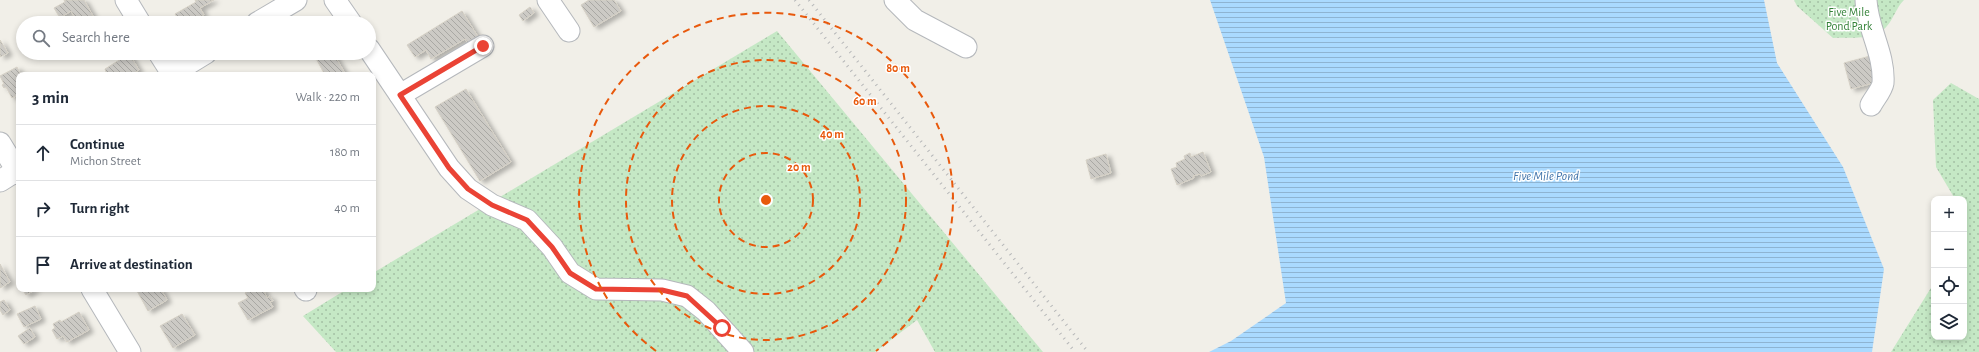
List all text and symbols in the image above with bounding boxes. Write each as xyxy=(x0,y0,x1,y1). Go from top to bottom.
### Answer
park label: Five Mile Pond Park xyxy=(1826,6,1873,32)
search box xyxy=(16,16,376,60)
icon: search xyxy=(30,27,52,49)
text: Search here xyxy=(62,30,130,45)
route end xyxy=(474,37,492,55)
text: 80 m xyxy=(886,62,910,74)
text: 3 min xyxy=(32,89,69,106)
text: Walk · 220 m xyxy=(295,91,360,104)
text: 60 m xyxy=(853,95,877,107)
text: 40 m xyxy=(820,128,844,140)
text: Continue xyxy=(70,137,125,152)
icon: ahead xyxy=(32,142,54,164)
text: 180 m xyxy=(330,146,360,159)
text: Michon Street xyxy=(70,155,141,168)
text: 20 m xyxy=(787,161,811,173)
water label: Five Mile Pond xyxy=(1513,170,1579,183)
centre of rings xyxy=(759,193,773,207)
map controls xyxy=(1931,196,1967,340)
button: + xyxy=(1931,196,1967,232)
icon: right xyxy=(32,198,54,220)
text: Turn right xyxy=(70,201,129,216)
text: 40 m xyxy=(334,202,360,215)
button: − xyxy=(1931,232,1967,268)
icon: arrive xyxy=(32,254,54,276)
text: Arrive at destination xyxy=(70,257,193,272)
button: locate xyxy=(1931,268,1967,304)
button: layers xyxy=(1931,304,1967,340)
route start xyxy=(713,319,731,337)

